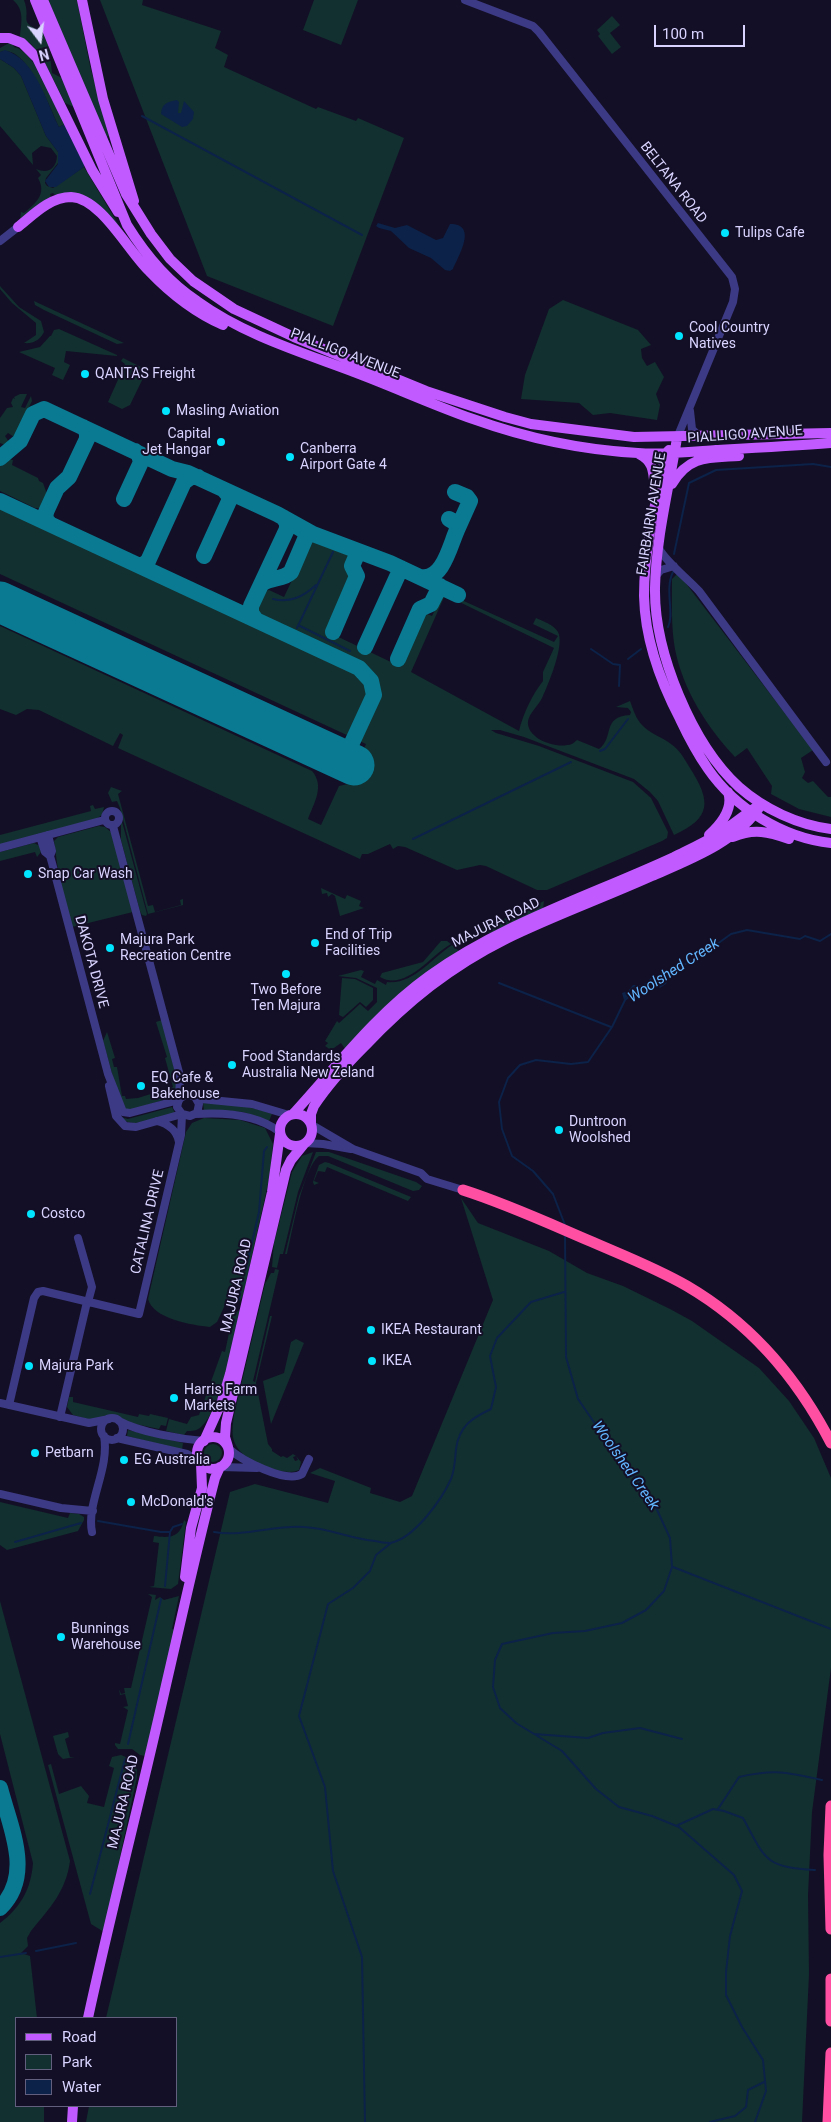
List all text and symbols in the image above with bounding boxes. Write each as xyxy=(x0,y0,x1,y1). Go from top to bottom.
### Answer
north arrow xyxy=(15,15,65,65)
scale bar xyxy=(656,15,747,47)
text: 100 m xyxy=(662,25,704,43)
text: N xyxy=(37,45,51,63)
street label: BELTANA ROAD xyxy=(636,139,710,227)
place label: Tulips Cafe xyxy=(735,225,805,241)
marker: Tulips Cafe xyxy=(719,227,731,239)
place label: Cool Country Natives xyxy=(689,320,770,352)
street label: PIALLIGO AVENUE xyxy=(288,325,402,383)
marker: Cool Country Natives xyxy=(673,330,685,342)
place label: QANTAS Freight xyxy=(95,366,195,382)
marker: QANTAS Freight xyxy=(79,368,91,380)
place label: Masling Aviation xyxy=(176,403,279,419)
marker: Masling Aviation xyxy=(160,405,172,417)
street label: PIALLIGO AVENUE xyxy=(687,423,803,447)
place label: Capital Jet Hangar xyxy=(142,426,211,458)
marker: Capital Jet Hangar xyxy=(215,436,227,448)
place label: Canberra Airport Gate 4 xyxy=(300,441,387,474)
marker: Canberra Airport Gate 4 xyxy=(284,451,296,463)
street label: FAIRBAIRN AVENUE xyxy=(634,451,670,577)
place label: Snap Car Wash xyxy=(38,866,133,882)
marker: Snap Car Wash xyxy=(22,868,34,880)
street label: MAJURA ROAD xyxy=(449,894,543,952)
street label: DAKOTA DRIVE xyxy=(71,914,111,1010)
place label: End of Trip Facilities xyxy=(325,927,392,960)
place label: Majura Park Recreation Centre xyxy=(120,932,231,964)
water label: Woolshed Creek xyxy=(625,935,723,1007)
marker: End of Trip Facilities xyxy=(309,937,321,949)
marker: Majura Park Recreation Centre xyxy=(104,942,116,954)
marker: Two Before Ten Majura xyxy=(280,968,292,980)
place label: Two Before Ten Majura xyxy=(251,982,321,1014)
place label: Food Standards Australia New Zeland xyxy=(242,1049,374,1082)
marker: Food Standards Australia New Zeland xyxy=(226,1059,238,1071)
place label: EQ Cafe & Bakehouse xyxy=(151,1070,220,1102)
marker: EQ Cafe & Bakehouse xyxy=(135,1080,147,1092)
place label: Duntroon Woolshed xyxy=(569,1114,631,1146)
marker: Duntroon Woolshed xyxy=(553,1124,565,1136)
street label: CATALINA DRIVE xyxy=(128,1168,168,1276)
place label: Costco xyxy=(41,1206,85,1222)
marker: Costco xyxy=(25,1208,37,1220)
street label: MAJURA ROAD xyxy=(218,1237,256,1335)
place label: IKEA Restaurant xyxy=(381,1322,482,1338)
marker: IKEA Restaurant xyxy=(365,1324,377,1336)
place label: IKEA xyxy=(382,1353,412,1369)
marker: IKEA xyxy=(366,1355,378,1367)
place label: Majura Park xyxy=(39,1358,114,1374)
marker: Majura Park xyxy=(23,1360,35,1372)
place label: Harris Farm Markets xyxy=(184,1382,257,1414)
marker: Harris Farm Markets xyxy=(168,1392,180,1404)
water label: Woolshed Creek xyxy=(588,1418,662,1514)
place label: Petbarn xyxy=(45,1445,94,1461)
marker: Petbarn xyxy=(29,1447,41,1459)
place label: EG Australia xyxy=(134,1452,210,1468)
marker: EG Australia xyxy=(118,1454,130,1466)
place label: McDonald's xyxy=(141,1494,213,1510)
marker: McDonald's xyxy=(125,1496,137,1508)
place label: Bunnings Warehouse xyxy=(71,1621,141,1654)
marker: Bunnings Warehouse xyxy=(55,1631,67,1643)
street label: MAJURA ROAD xyxy=(105,1753,143,1851)
legend xyxy=(15,2017,178,2107)
text: Road xyxy=(62,2028,96,2046)
text: Park xyxy=(62,2053,92,2071)
text: Water xyxy=(62,2078,101,2096)

